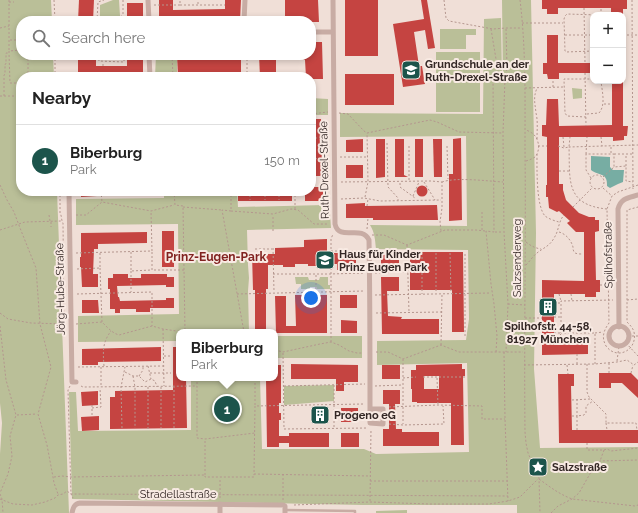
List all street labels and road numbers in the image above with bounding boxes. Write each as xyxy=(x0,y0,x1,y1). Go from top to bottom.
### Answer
street label: Ruth-Drexel-Straße xyxy=(317,120,332,219)
street label: Salzsenderweg xyxy=(511,219,524,297)
street label: Spilhofstraße xyxy=(601,221,616,288)
street label: Jörg-Hube-Straße xyxy=(53,242,68,335)
street label: Stradellastraße xyxy=(140,488,217,501)

